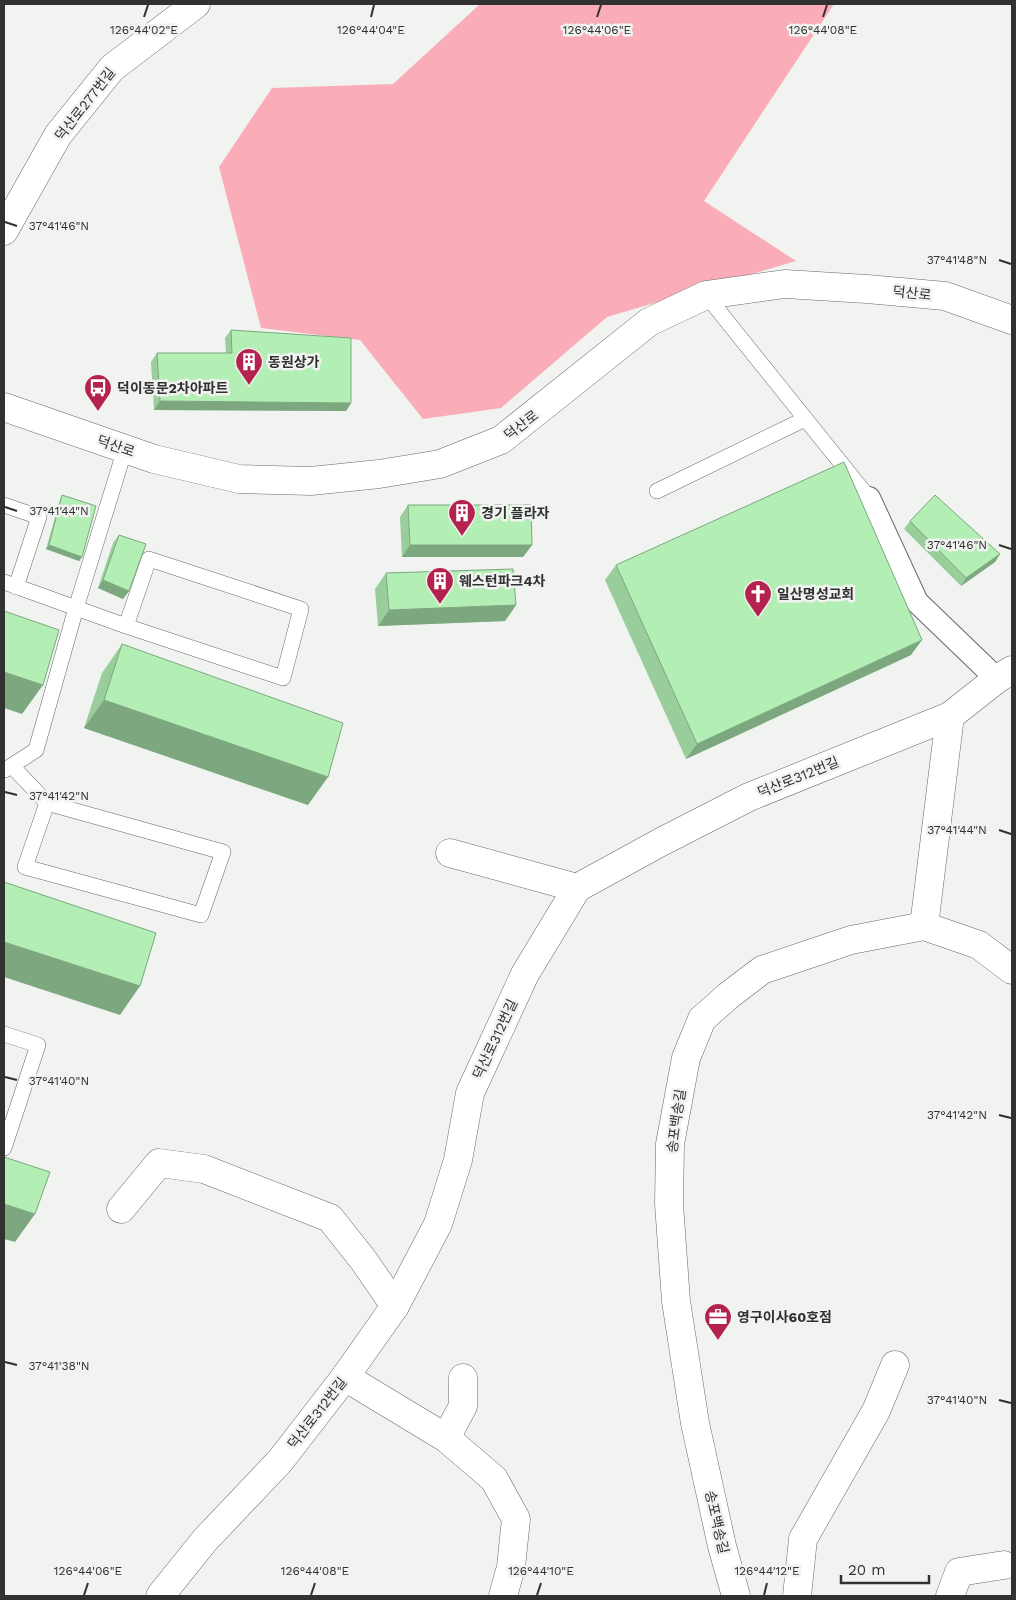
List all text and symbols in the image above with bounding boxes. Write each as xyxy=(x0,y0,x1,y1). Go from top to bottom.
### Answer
text: 126°44'02"E xyxy=(110,23,178,37)
text: 126°44'04"E xyxy=(337,23,405,37)
text: 126°44'06"E xyxy=(563,23,631,37)
text: 126°44'08"E xyxy=(789,23,858,37)
street label: 덕산로277번길 xyxy=(52,64,118,144)
text: 37°41'46"N xyxy=(29,219,89,233)
text: 37°41'48"N xyxy=(927,253,987,267)
street label: 덕산로 xyxy=(892,283,932,303)
building icon: 동원상가 xyxy=(234,347,264,386)
place label: 동원상가 xyxy=(268,354,320,370)
bus stop icon: 덕이동문2차아파트 xyxy=(83,373,113,412)
place label: 덕이동문2차아파트 xyxy=(117,380,229,396)
street label: 덕산로 xyxy=(501,407,541,443)
street label: 덕산로 xyxy=(95,432,137,460)
building icon: 경기 플라자 xyxy=(447,498,477,537)
text: 37°41'44"N xyxy=(29,504,89,518)
place label: 경기 플라자 xyxy=(481,505,550,521)
text: 37°41'46"N xyxy=(927,538,987,552)
building icon: 웨스턴파크4차 xyxy=(425,566,455,605)
place label: 웨스턴파크4차 xyxy=(459,573,545,589)
church icon: 일산명성교회 xyxy=(743,579,773,618)
place label: 일산명성교회 xyxy=(777,586,854,602)
street label: 덕산로312번길 xyxy=(755,753,841,801)
text: 37°41'42"N xyxy=(29,789,89,803)
text: 37°41'44"N xyxy=(927,823,987,837)
street label: 덕산로312번길 xyxy=(470,997,520,1081)
text: 37°41'40"N xyxy=(29,1074,89,1088)
street label: 송포백송길 xyxy=(664,1088,688,1154)
text: 37°41'42"N xyxy=(927,1108,987,1122)
office icon: 영구이사60호점 xyxy=(703,1302,733,1341)
place label: 영구이사60호점 xyxy=(737,1309,832,1325)
text: 37°41'38"N xyxy=(28,1359,90,1373)
street label: 덕산로312번길 xyxy=(284,1374,350,1452)
text: 37°41'40"N xyxy=(927,1393,987,1407)
street label: 송포백송길 xyxy=(702,1489,732,1555)
scale bar xyxy=(841,1552,928,1584)
text: 20 m xyxy=(848,1561,886,1579)
text: 126°44'06"E xyxy=(54,1564,122,1578)
text: 126°44'08"E xyxy=(281,1564,350,1578)
text: 126°44'10"E xyxy=(508,1564,574,1578)
text: 126°44'12"E xyxy=(734,1564,800,1578)

